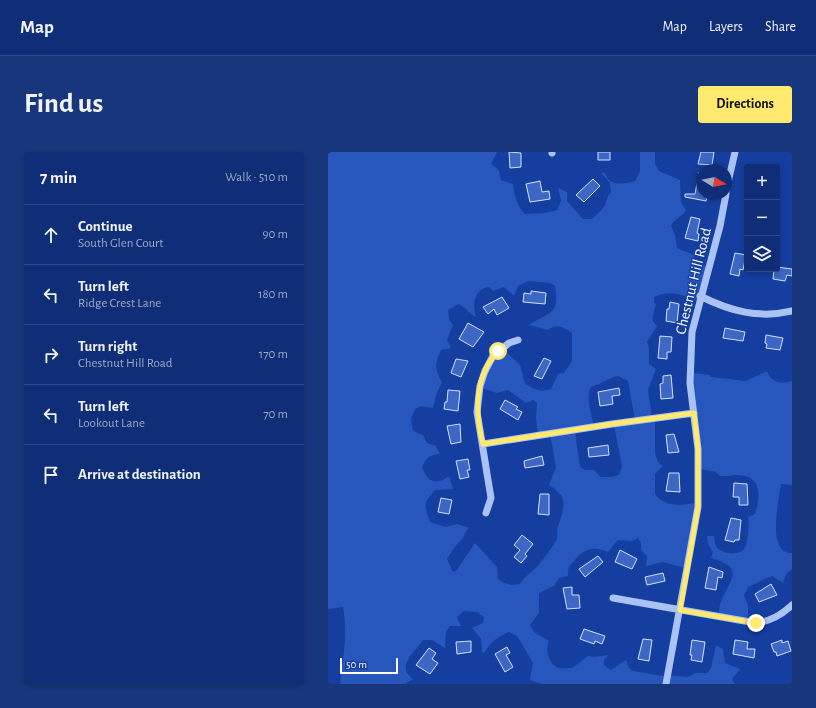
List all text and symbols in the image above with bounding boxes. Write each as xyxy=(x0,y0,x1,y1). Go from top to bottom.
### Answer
text: Map xyxy=(20,18,54,37)
text: Map xyxy=(662,20,687,34)
text: Layers xyxy=(709,20,743,34)
text: Share xyxy=(765,20,796,34)
button: Directions xyxy=(698,86,792,123)
text: Find us xyxy=(24,90,103,118)
north arrow xyxy=(696,164,732,200)
map controls xyxy=(744,164,780,272)
button: + xyxy=(744,164,780,200)
text: 7 min xyxy=(40,169,77,186)
text: Walk · 510 m xyxy=(225,171,288,184)
button: − xyxy=(744,200,780,236)
text: Continue xyxy=(78,219,133,234)
icon: ahead xyxy=(40,224,62,246)
street label: Chestnut Hill Road xyxy=(673,226,714,336)
text: 90 m xyxy=(262,228,288,241)
button: layers xyxy=(744,236,780,272)
text: South Glen Court xyxy=(78,237,163,250)
text: Turn left xyxy=(78,279,129,294)
icon: left xyxy=(40,284,62,306)
text: 180 m xyxy=(258,288,288,301)
text: Ridge Crest Lane xyxy=(78,297,161,310)
text: Turn right xyxy=(78,339,137,354)
route start xyxy=(489,342,507,360)
icon: right xyxy=(40,344,62,366)
text: 170 m xyxy=(259,348,288,361)
text: Chestnut Hill Road xyxy=(78,357,173,370)
text: Turn left xyxy=(78,399,129,414)
icon: left xyxy=(40,404,62,426)
text: 70 m xyxy=(263,408,288,421)
text: Lookout Lane xyxy=(78,417,145,430)
icon: arrive xyxy=(40,464,62,486)
text: Arrive at destination xyxy=(78,467,201,482)
route end xyxy=(747,614,765,632)
scale bar xyxy=(340,656,398,675)
text: 50 m xyxy=(346,659,367,670)

